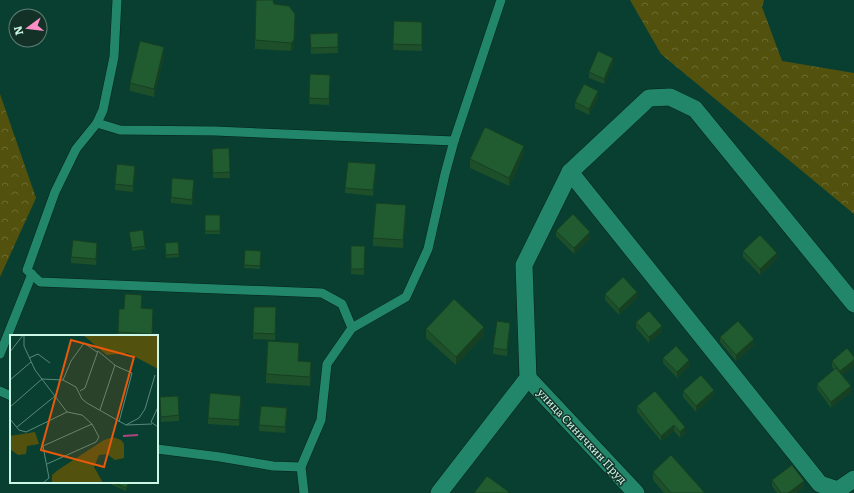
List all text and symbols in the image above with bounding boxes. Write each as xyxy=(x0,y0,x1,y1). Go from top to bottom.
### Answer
north arrow xyxy=(8,8,48,48)
text: N xyxy=(8,24,26,37)
inset map xyxy=(10,335,158,483)
street label: улица Синичкин Пруд xyxy=(534,384,632,487)

